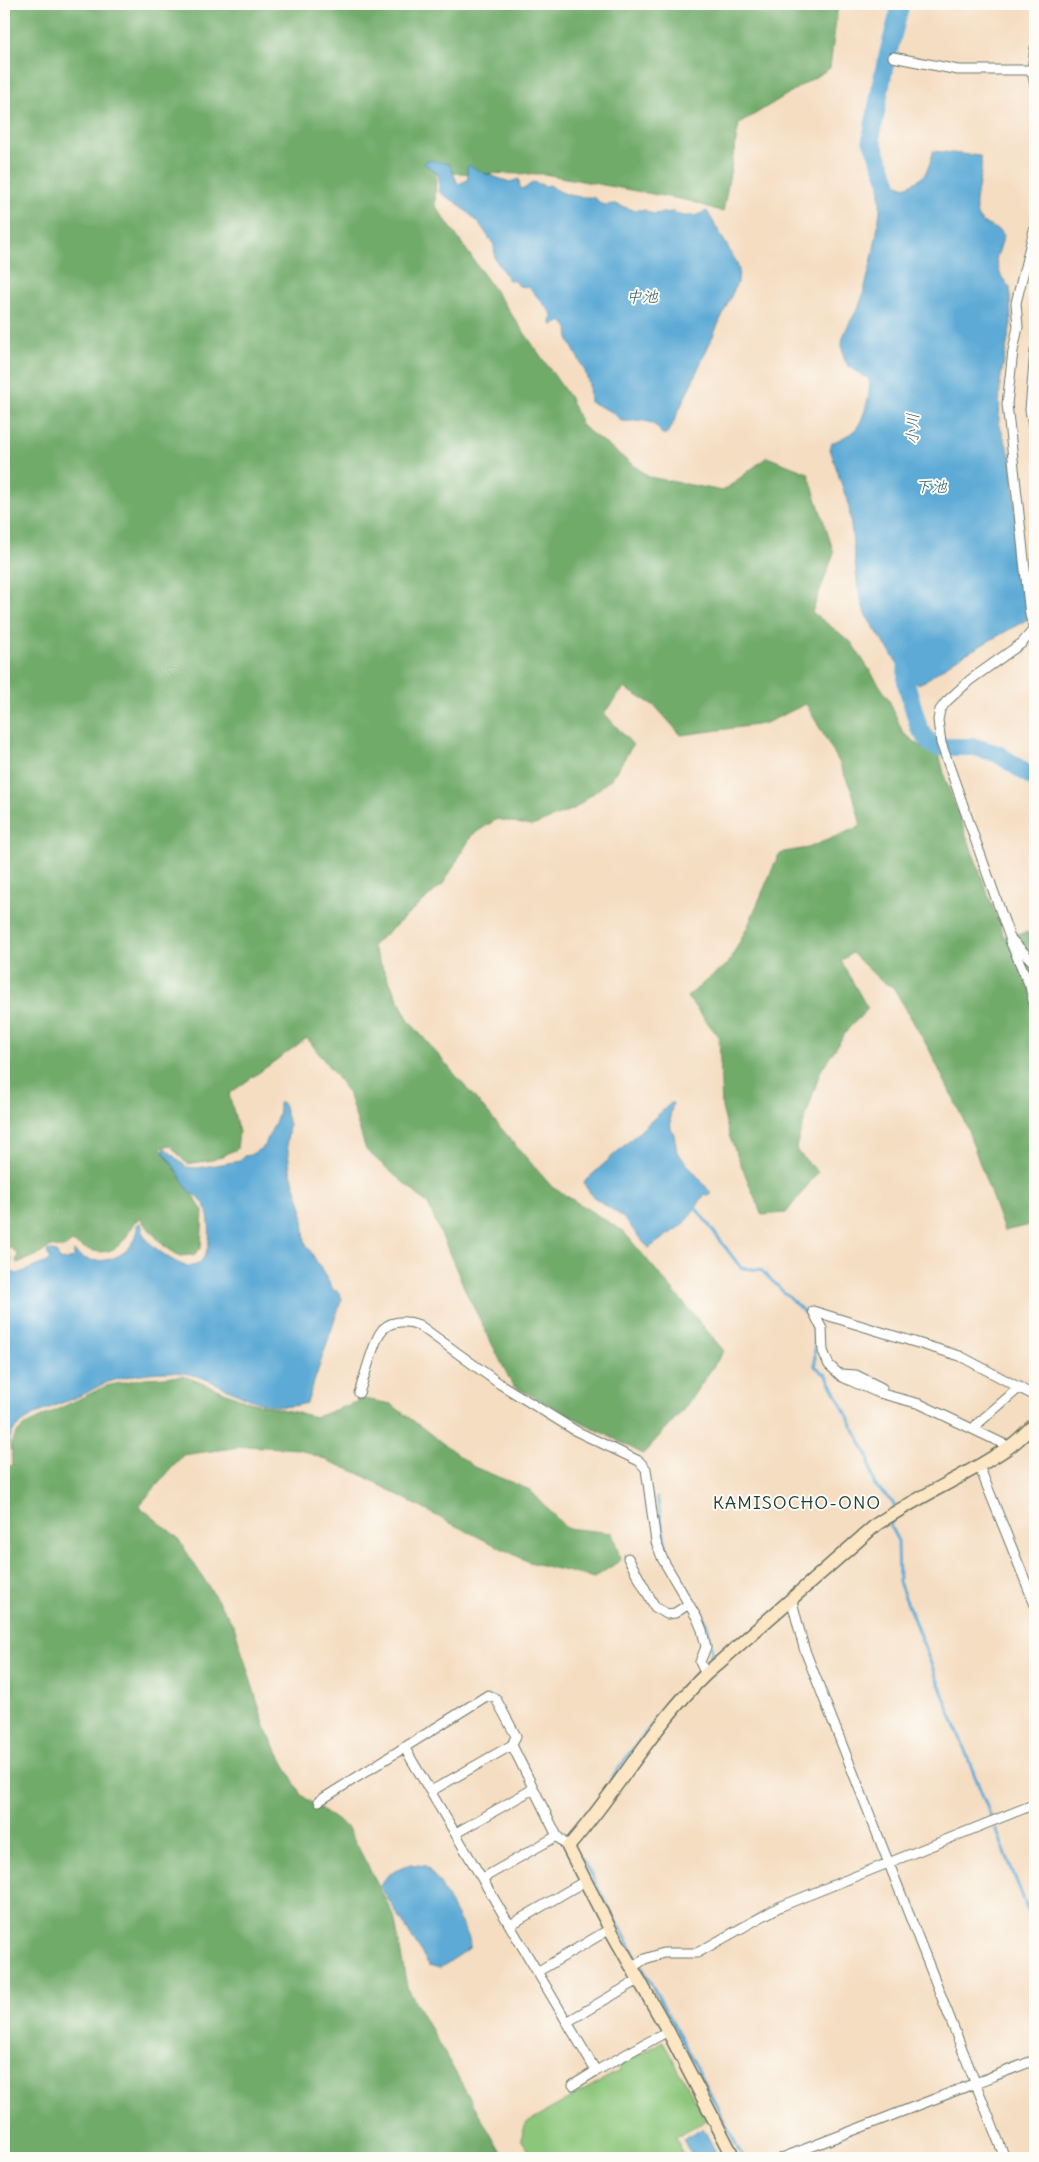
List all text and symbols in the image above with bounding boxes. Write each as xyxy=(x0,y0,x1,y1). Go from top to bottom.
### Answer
water label: 中池 xyxy=(626,286,659,306)
water label: 小川 xyxy=(902,413,922,445)
water label: 下池 xyxy=(915,476,948,496)
district label: KAMISOCHO-ONO xyxy=(713,1491,881,1514)

